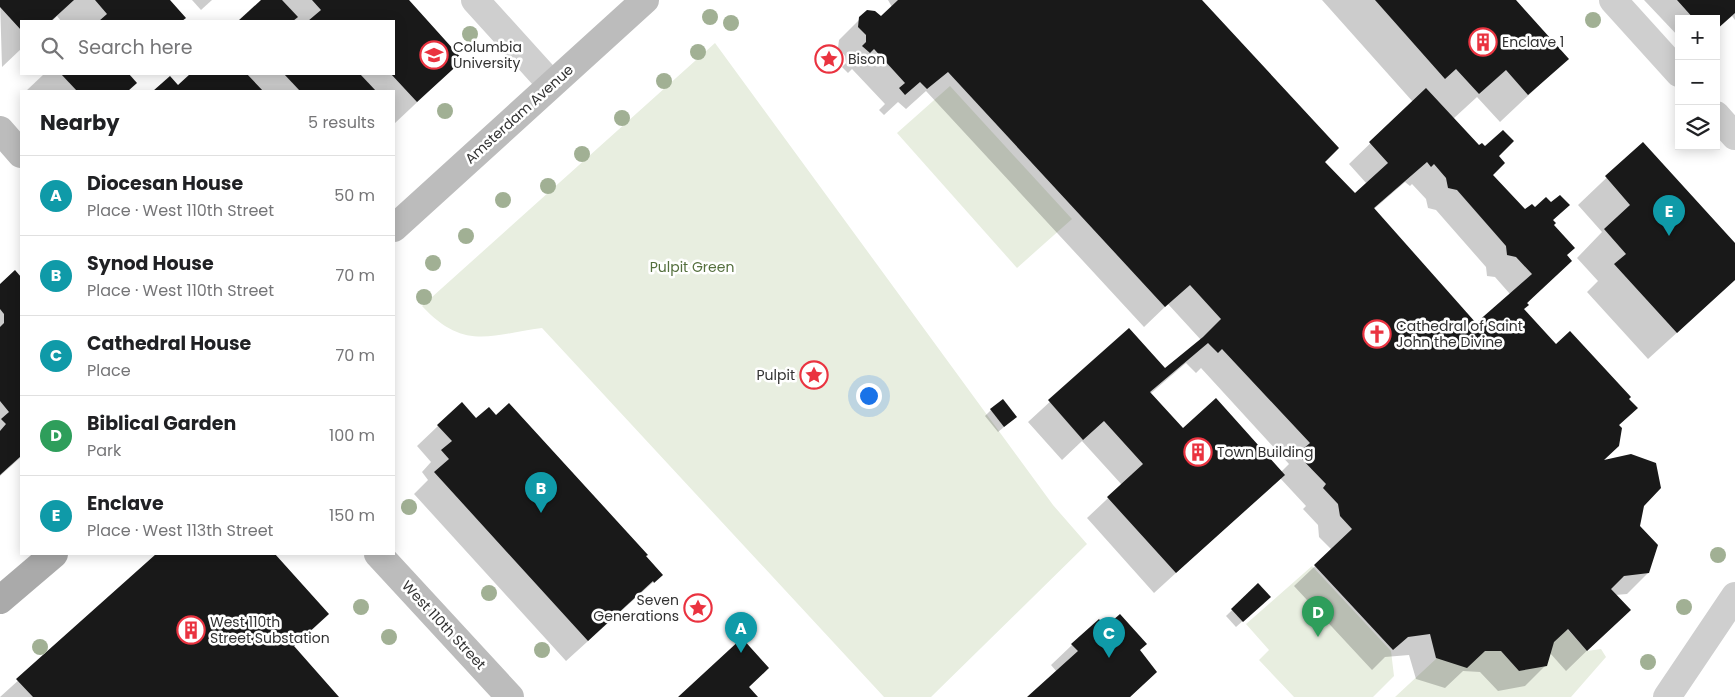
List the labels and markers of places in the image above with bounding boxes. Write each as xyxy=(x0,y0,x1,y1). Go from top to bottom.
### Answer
building icon: Enclave 1 xyxy=(1468,27,1498,57)
place label: Enclave 1 xyxy=(1502,32,1564,52)
place label: Columbia University xyxy=(453,37,522,73)
school or university icon: Columbia University xyxy=(419,40,449,70)
place icon: Bison xyxy=(814,44,844,74)
place label: Bison xyxy=(848,49,885,69)
pin: E xyxy=(1653,195,1685,236)
place label: Cathedral of Saint John the Divine xyxy=(1396,316,1523,352)
church icon: Cathedral of Saint John the Divine xyxy=(1362,319,1392,349)
place icon: Pulpit xyxy=(799,360,829,390)
place label: Pulpit xyxy=(756,365,795,385)
building icon: Town Building xyxy=(1183,437,1213,467)
place label: Town Building xyxy=(1217,442,1313,462)
pin: B xyxy=(525,472,557,513)
place label: Seven Generations xyxy=(593,590,679,626)
place icon: Seven Generations xyxy=(683,593,713,623)
pin: D xyxy=(1302,596,1334,637)
place label: West 110th Street Substation xyxy=(210,612,330,648)
pin: A xyxy=(725,612,757,653)
building icon: West 110th Street Substation xyxy=(176,615,206,645)
pin: C xyxy=(1093,617,1125,658)

